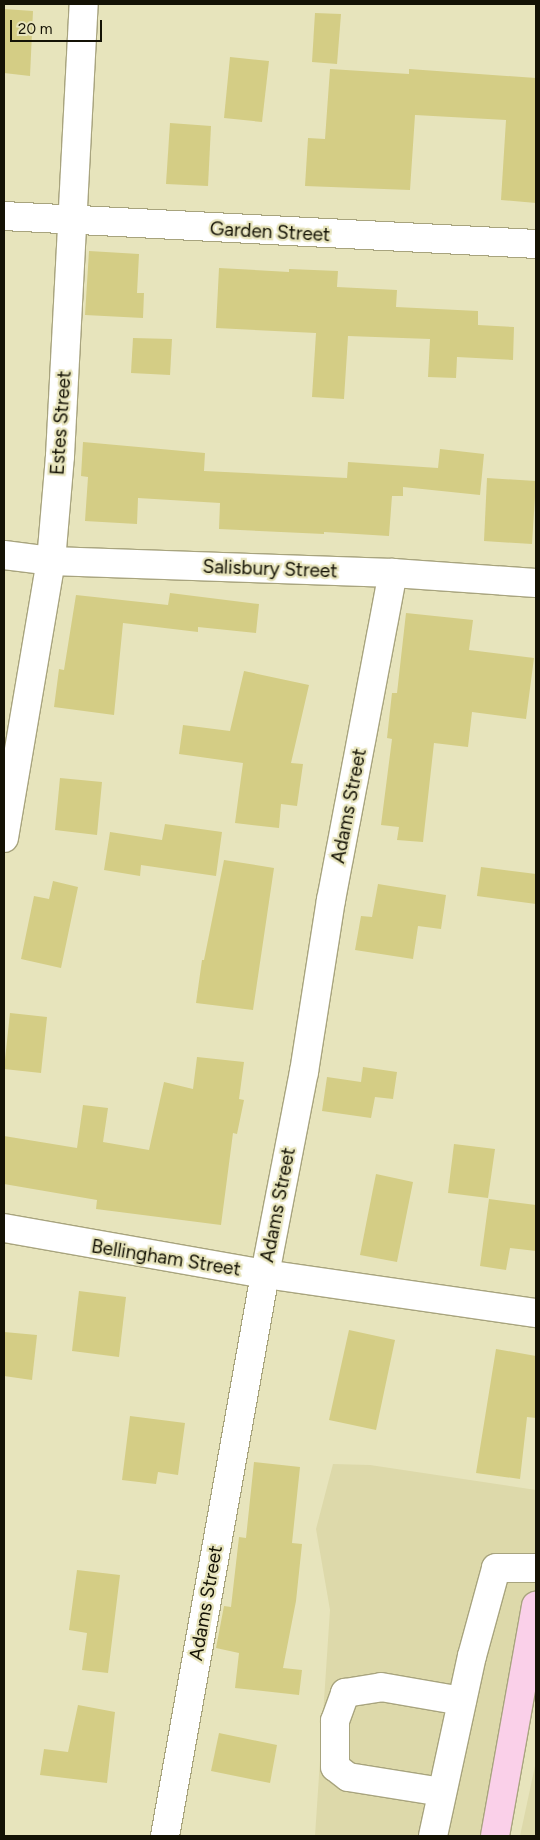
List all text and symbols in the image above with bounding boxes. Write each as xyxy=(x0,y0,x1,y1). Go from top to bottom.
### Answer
scale bar xyxy=(12,10,105,42)
text: 20 m xyxy=(18,20,52,38)
street label: Garden Street xyxy=(209,217,331,247)
street label: Estes Street xyxy=(46,370,76,476)
street label: Salisbury Street xyxy=(202,555,338,583)
street label: Adams Street xyxy=(327,747,371,865)
street label: Adams Street xyxy=(256,1146,300,1264)
street label: Bellingham Street xyxy=(90,1235,242,1281)
street label: Adams Street xyxy=(185,1544,227,1662)

